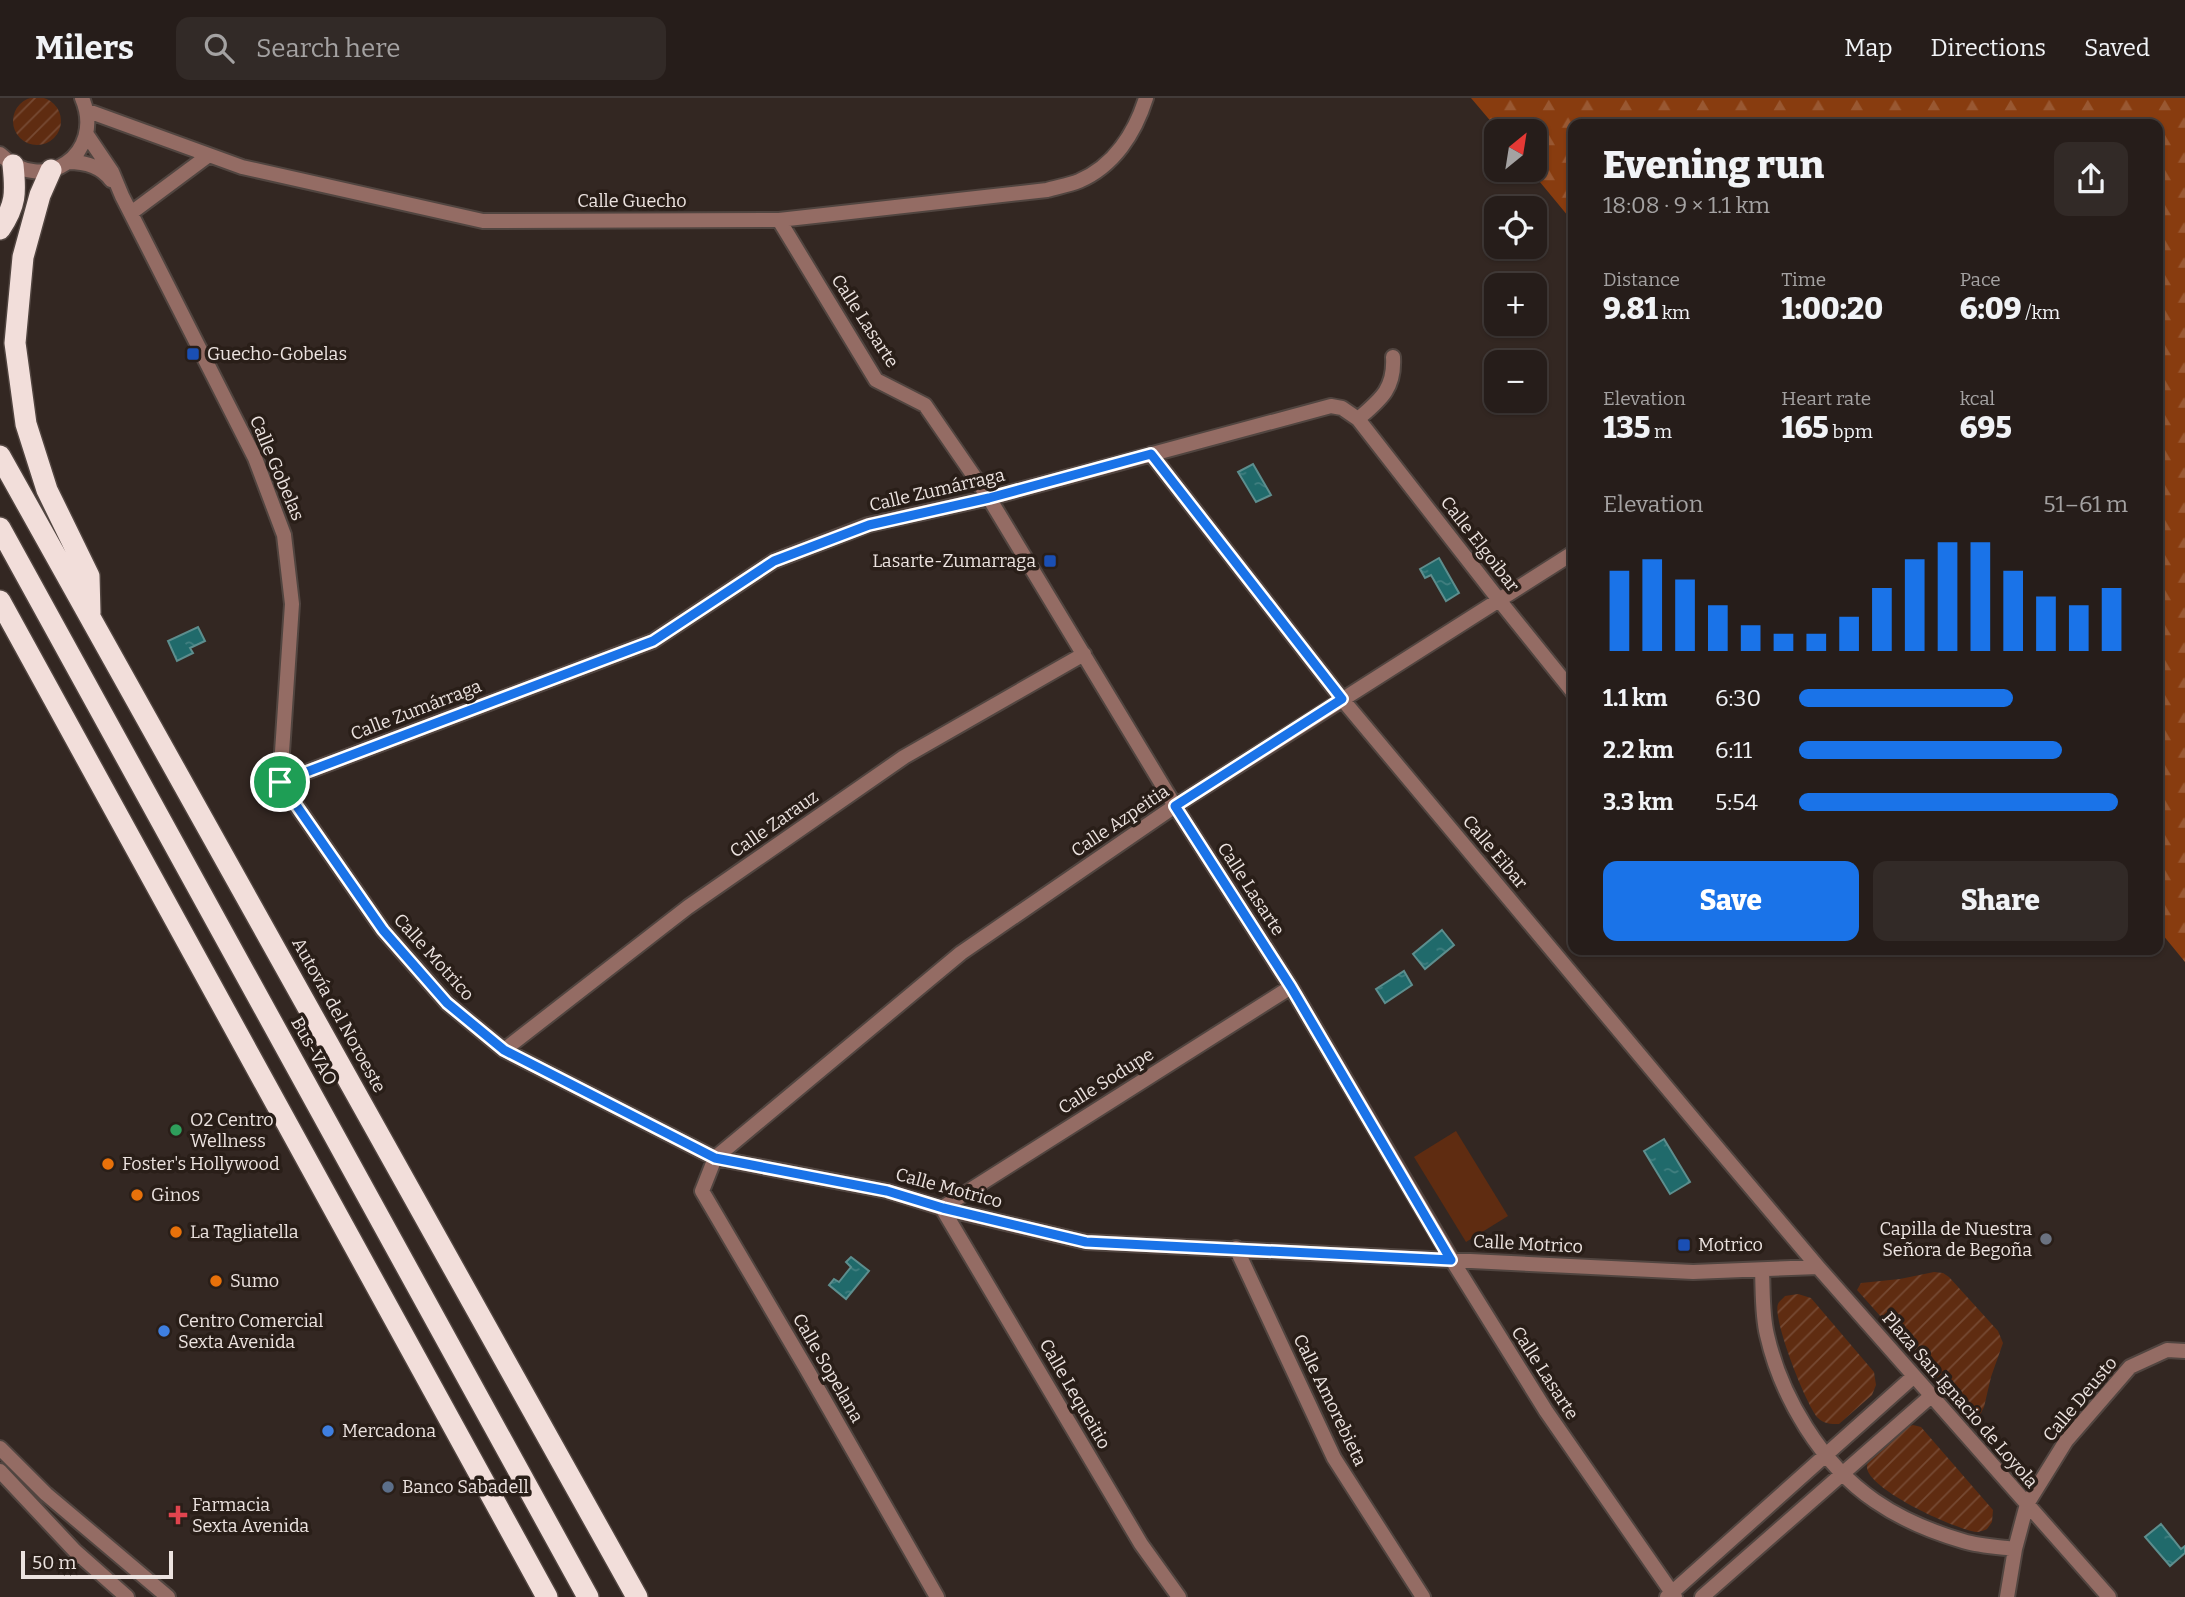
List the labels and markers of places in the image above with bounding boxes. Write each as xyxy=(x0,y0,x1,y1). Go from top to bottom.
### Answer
place label: Guecho-Gobelas xyxy=(207,343,347,365)
marker: Guecho-Gobelas xyxy=(185,346,201,362)
place label: Lasarte-Zumarraga xyxy=(872,550,1036,572)
marker: Lasarte-Zumarraga xyxy=(1042,553,1058,569)
pin xyxy=(250,752,310,812)
place label: O2 Centro Wellness xyxy=(190,1109,274,1152)
marker: O2 Centro Wellness xyxy=(168,1122,184,1138)
place label: Foster's Hollywood xyxy=(122,1153,280,1175)
marker: Foster's Hollywood xyxy=(100,1156,116,1172)
place label: Ginos xyxy=(151,1184,200,1206)
marker: Ginos xyxy=(129,1187,145,1203)
place label: Capilla de Nuestra Señora de Begoña xyxy=(1880,1218,2032,1261)
place label: La Tagliatella xyxy=(190,1221,299,1243)
marker: La Tagliatella xyxy=(168,1224,184,1240)
marker: Capilla de Nuestra Señora de Begoña xyxy=(2038,1231,2054,1247)
place label: Motrico xyxy=(1698,1234,1763,1256)
marker: Motrico xyxy=(1676,1237,1692,1253)
place label: Sumo xyxy=(230,1270,279,1292)
marker: Sumo xyxy=(208,1273,224,1289)
place label: Centro Comercial Sexta Avenida xyxy=(178,1310,324,1353)
marker: Centro Comercial Sexta Avenida xyxy=(156,1323,172,1339)
place label: Mercadona xyxy=(342,1420,436,1442)
marker: Mercadona xyxy=(320,1423,336,1439)
place label: Banco Sabadell xyxy=(402,1476,529,1498)
marker: Banco Sabadell xyxy=(380,1479,396,1495)
place label: Farmacia Sexta Avenida xyxy=(192,1494,309,1537)
marker: Farmacia Sexta Avenida xyxy=(170,1507,186,1523)

